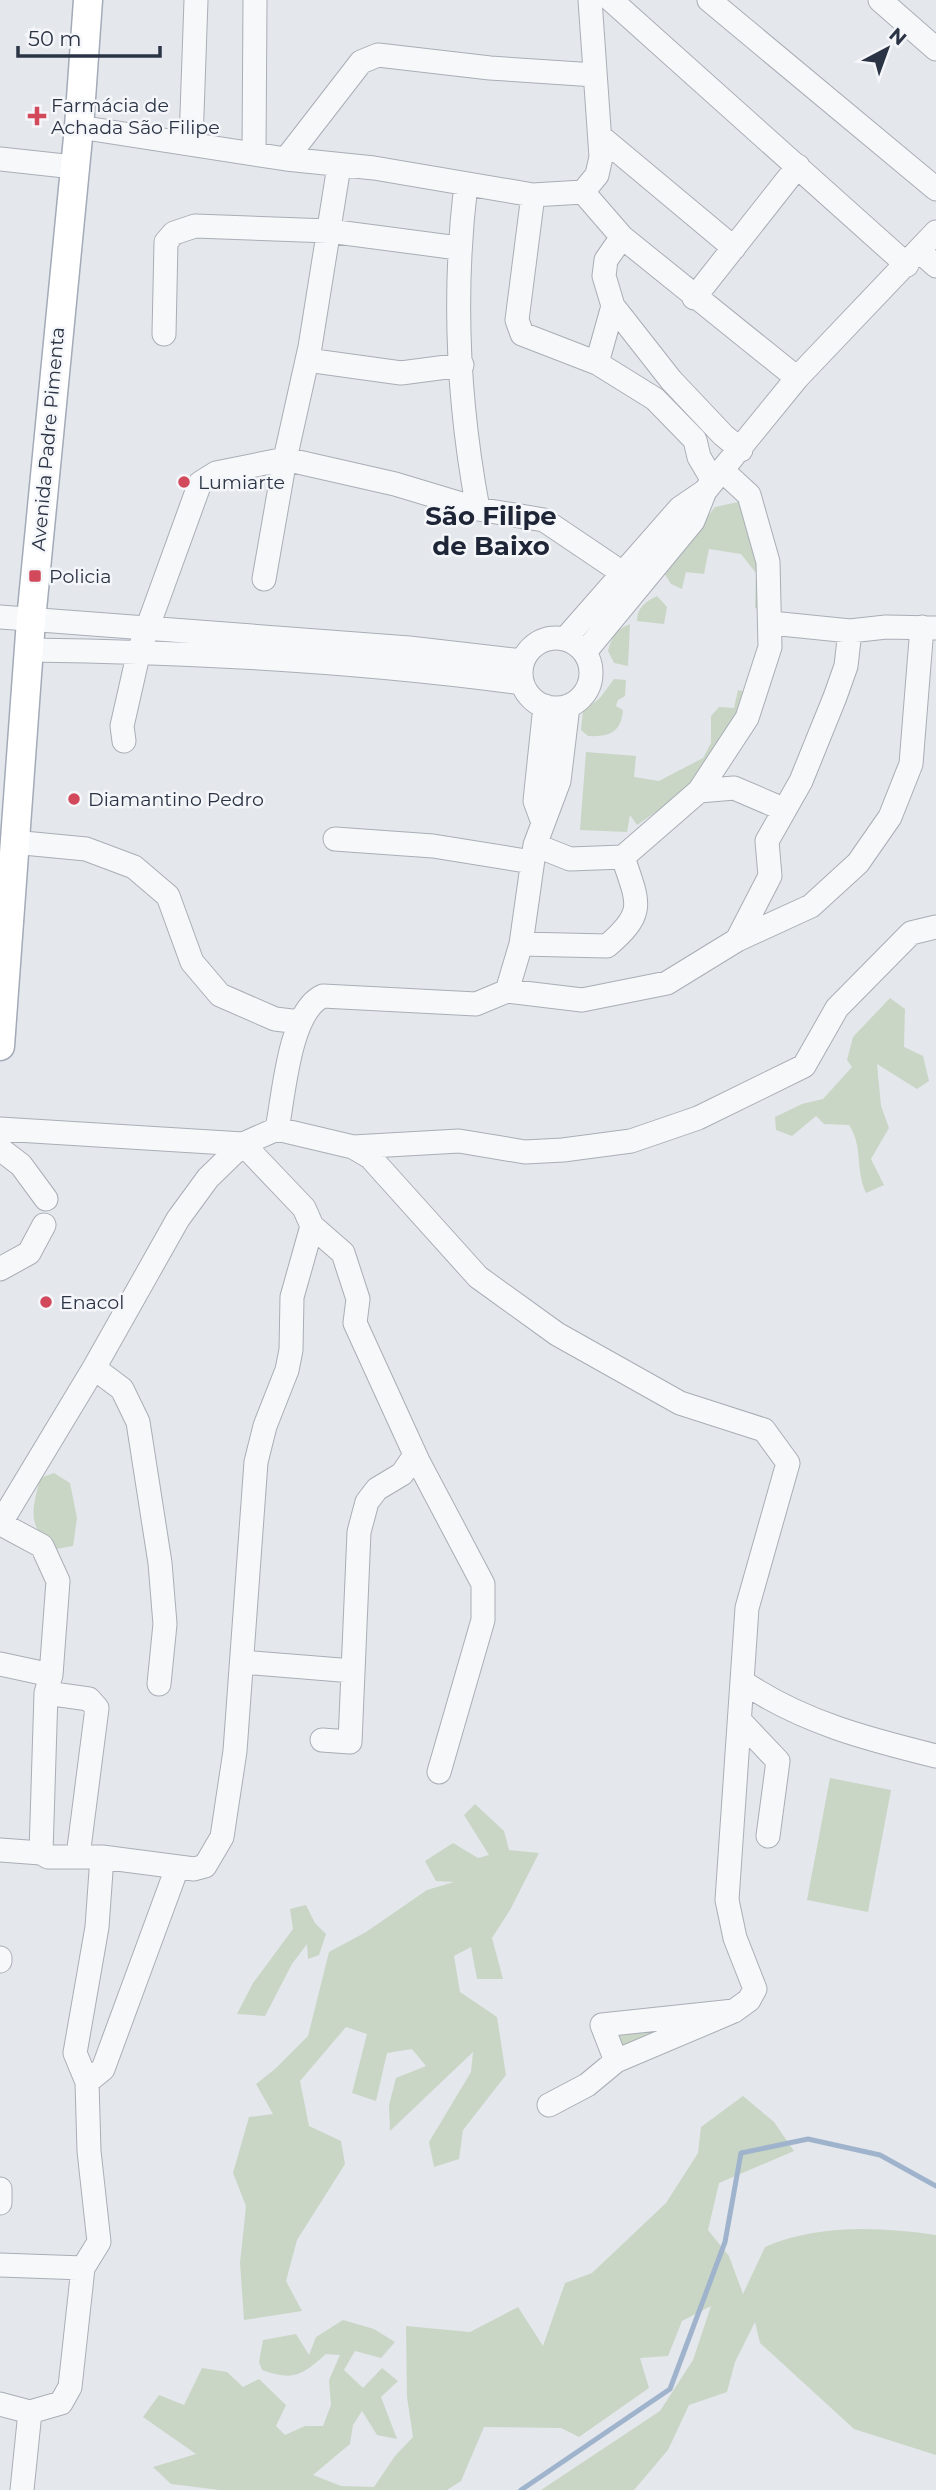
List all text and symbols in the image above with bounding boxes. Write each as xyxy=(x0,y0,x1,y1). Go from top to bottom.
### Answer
scale bar xyxy=(18,14,159,58)
north arrow xyxy=(852,14,922,84)
text: N xyxy=(884,23,911,50)
text: 50 m xyxy=(28,26,82,51)
place label: Farmácia de Achada São Filipe xyxy=(51,94,220,139)
marker: Farmácia de Achada São Filipe xyxy=(29,108,45,124)
street label: Avenida Padre Pimenta xyxy=(27,326,69,552)
place label: Lumiarte xyxy=(198,471,285,494)
marker: Lumiarte xyxy=(176,474,192,490)
district label: São Filipe de Baixo xyxy=(425,500,557,562)
place label: Policia xyxy=(49,565,111,588)
marker: Policia xyxy=(27,568,43,584)
place label: Diamantino Pedro xyxy=(88,788,264,811)
marker: Diamantino Pedro xyxy=(66,791,82,807)
place label: Enacol xyxy=(60,1291,124,1314)
marker: Enacol xyxy=(38,1294,54,1310)

